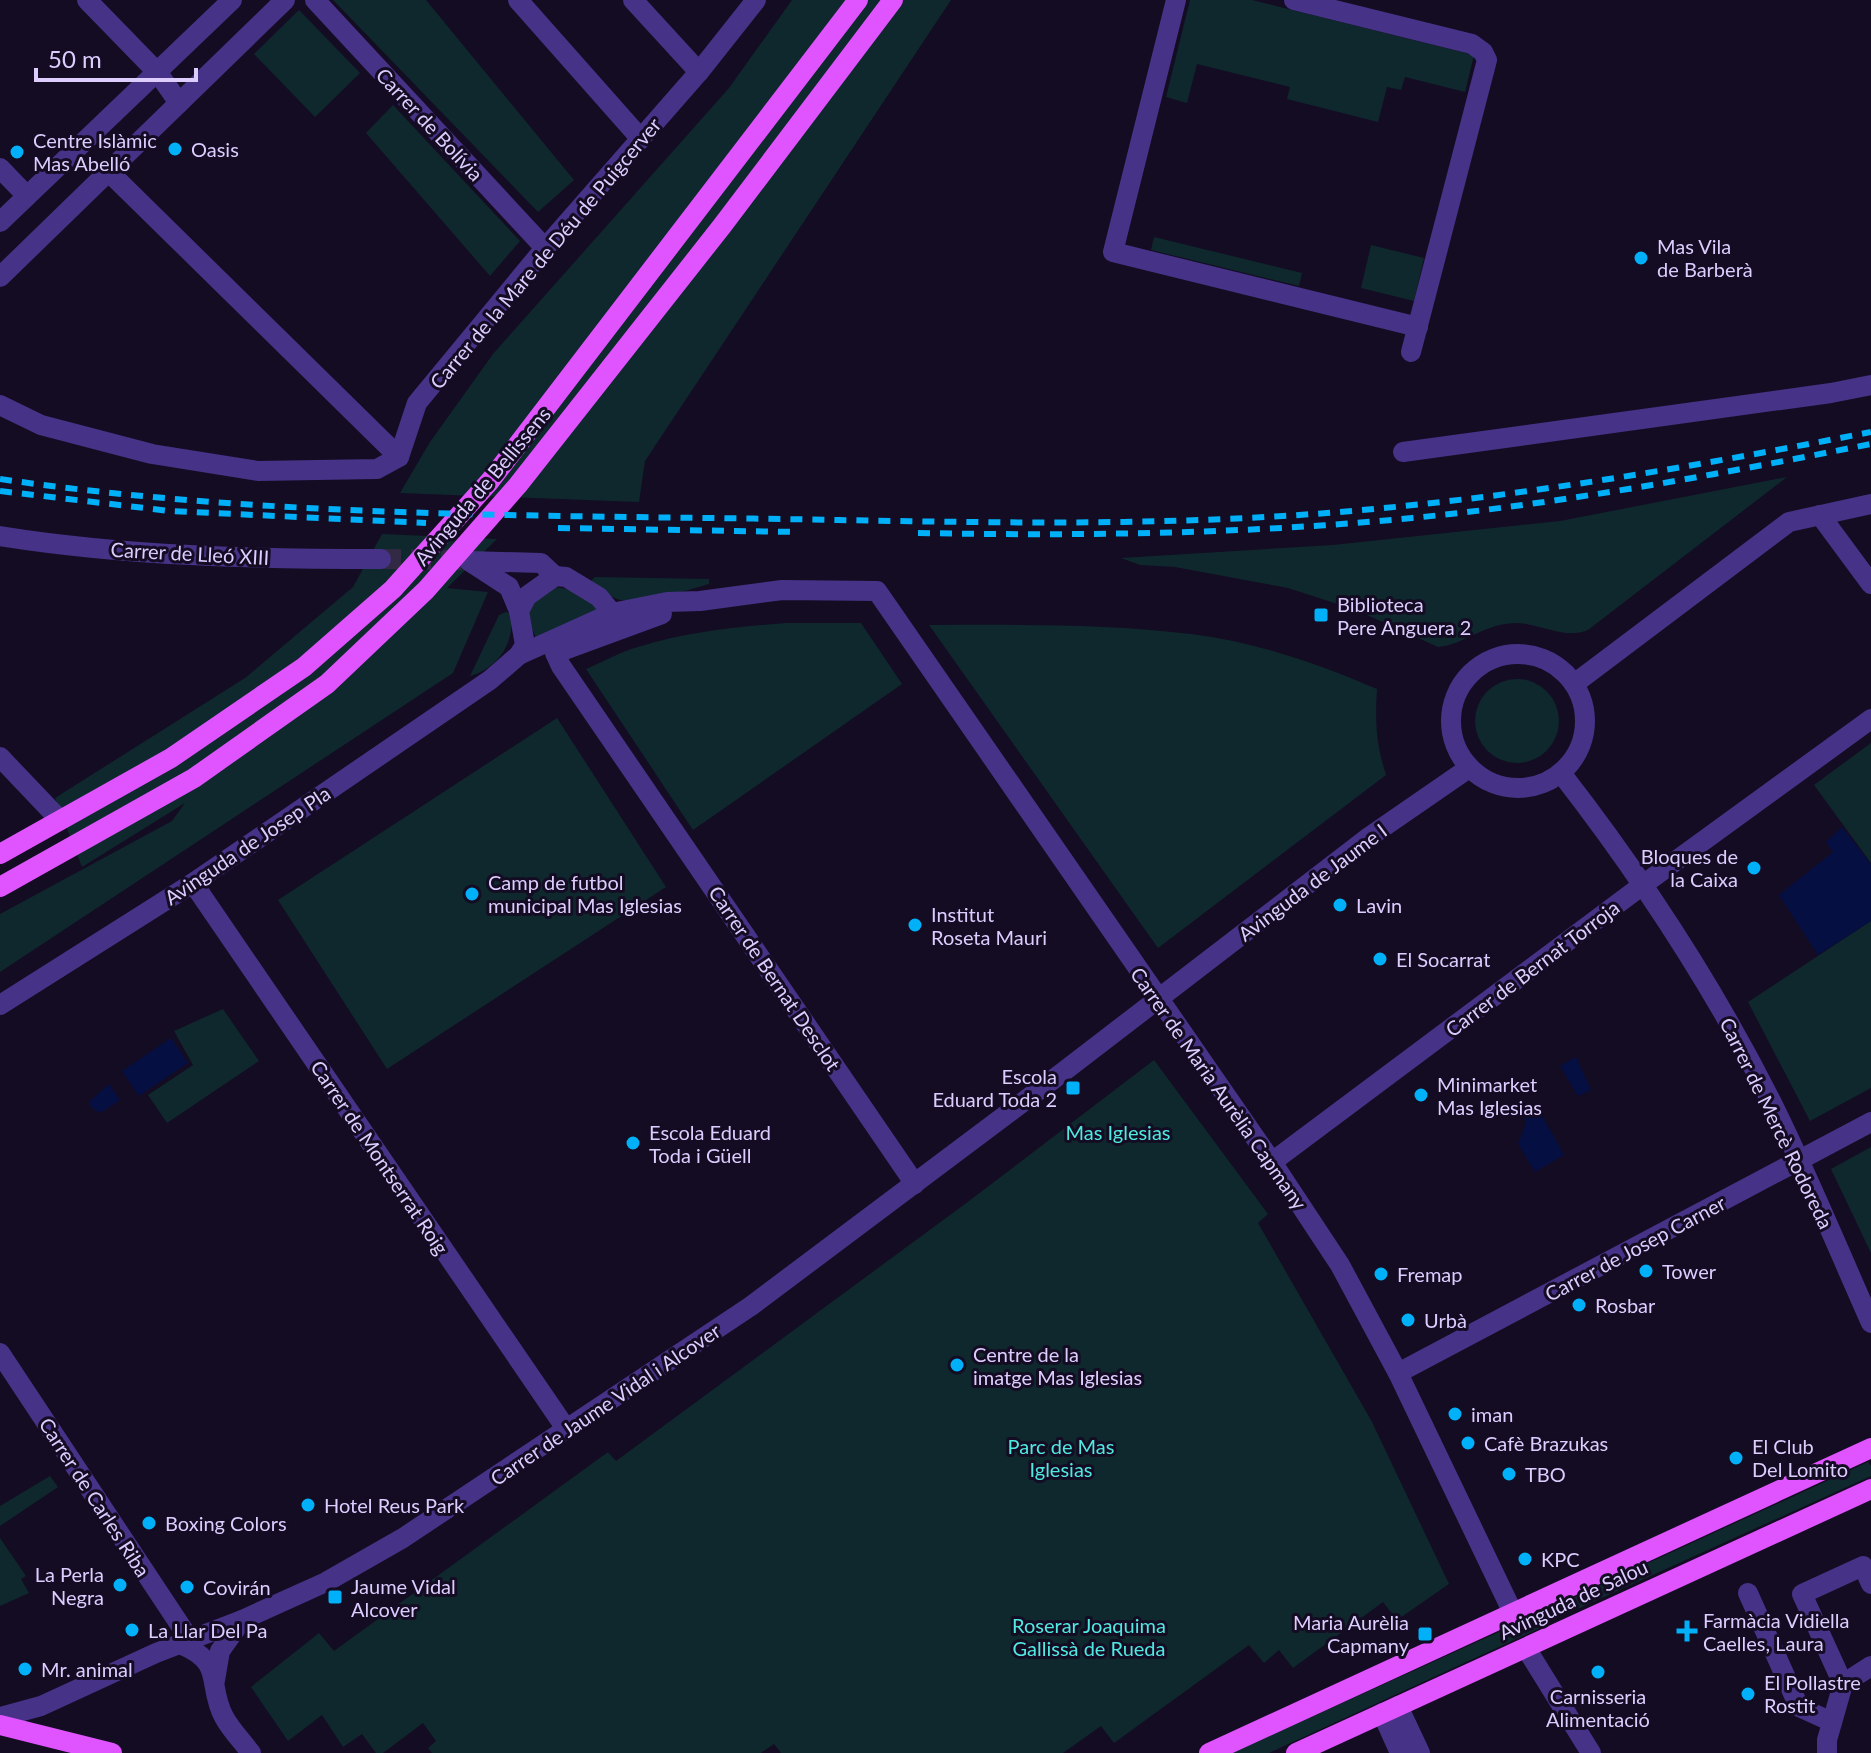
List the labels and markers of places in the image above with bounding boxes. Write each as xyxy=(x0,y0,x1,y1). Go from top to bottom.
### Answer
place label: Centre Islàmic Mas Abelló xyxy=(33,128,157,175)
place label: Oasis xyxy=(191,137,239,161)
marker: Oasis xyxy=(166,140,184,158)
marker: Centre Islàmic Mas Abelló xyxy=(8,143,26,161)
place label: Mas Vila de Barberà xyxy=(1657,234,1753,281)
marker: Mas Vila de Barberà xyxy=(1632,249,1650,267)
place label: Biblioteca Pere Anguera 2 xyxy=(1337,592,1471,639)
marker: Biblioteca Pere Anguera 2 xyxy=(1312,606,1330,624)
place label: Bloques de la Caixa xyxy=(1641,844,1738,891)
marker: Bloques de la Caixa xyxy=(1745,859,1763,877)
place label: Camp de futbol municipal Mas Iglesias xyxy=(488,870,682,917)
marker: Camp de futbol municipal Mas Iglesias xyxy=(463,885,481,903)
place label: Lavin xyxy=(1356,893,1402,917)
marker: Lavin xyxy=(1331,896,1349,914)
place label: Institut Roseta Mauri xyxy=(931,902,1047,949)
marker: Institut Roseta Mauri xyxy=(906,916,924,934)
place label: El Socarrat xyxy=(1396,947,1490,971)
marker: El Socarrat xyxy=(1371,950,1389,968)
place label: Escola Eduard Toda 2 xyxy=(932,1064,1057,1111)
place label: Minimarket Mas Iglesias xyxy=(1437,1072,1542,1119)
marker: Escola Eduard Toda 2 xyxy=(1064,1079,1082,1097)
marker: Minimarket Mas Iglesias xyxy=(1412,1086,1430,1104)
place label: Escola Eduard Toda i Güell xyxy=(649,1120,771,1167)
marker: Escola Eduard Toda i Güell xyxy=(624,1134,642,1152)
place label: Tower xyxy=(1662,1259,1717,1283)
place label: Fremap xyxy=(1397,1262,1462,1286)
marker: Tower xyxy=(1637,1262,1655,1280)
marker: Fremap xyxy=(1372,1265,1390,1283)
place label: Rosbar xyxy=(1595,1293,1656,1317)
marker: Rosbar xyxy=(1570,1296,1588,1314)
place label: Urbà xyxy=(1424,1308,1467,1332)
marker: Urbà xyxy=(1399,1311,1417,1329)
place label: Centre de la imatge Mas Iglesias xyxy=(973,1342,1142,1389)
marker: Centre de la imatge Mas Iglesias xyxy=(948,1356,966,1374)
place label: iman xyxy=(1471,1402,1513,1426)
marker: iman xyxy=(1446,1405,1464,1423)
place label: Cafè Brazukas xyxy=(1484,1431,1608,1455)
marker: Cafè Brazukas xyxy=(1459,1434,1477,1452)
place label: El Club Del Lomito xyxy=(1752,1434,1848,1481)
marker: El Club Del Lomito xyxy=(1727,1449,1745,1467)
place label: TBO xyxy=(1525,1462,1566,1486)
marker: TBO xyxy=(1500,1465,1518,1483)
place label: Hotel Reus Park xyxy=(324,1493,465,1517)
marker: Hotel Reus Park xyxy=(299,1496,317,1514)
place label: Boxing Colors xyxy=(165,1511,287,1535)
marker: Boxing Colors xyxy=(140,1514,158,1532)
place label: KPC xyxy=(1541,1547,1580,1571)
marker: KPC xyxy=(1516,1550,1534,1568)
place label: La Perla Negra xyxy=(35,1562,104,1609)
place label: Jaume Vidal Alcover xyxy=(351,1574,456,1621)
place label: Covirán xyxy=(203,1575,271,1599)
marker: La Perla Negra xyxy=(111,1576,129,1594)
marker: Covirán xyxy=(178,1578,196,1596)
marker: Jaume Vidal Alcover xyxy=(326,1588,344,1606)
place label: Farmàcia Vidiella Caelles, Laura xyxy=(1703,1608,1849,1655)
place label: Maria Aurèlia Capmany xyxy=(1293,1610,1410,1657)
place label: La Llar Del Pa xyxy=(148,1618,267,1642)
marker: La Llar Del Pa xyxy=(123,1621,141,1639)
marker: Farmàcia Vidiella Caelles, Laura xyxy=(1678,1622,1696,1640)
marker: Maria Aurèlia Capmany xyxy=(1416,1625,1434,1643)
place label: Mr. animal xyxy=(41,1657,133,1681)
marker: Mr. animal xyxy=(16,1660,34,1678)
marker: Carnisseria Alimentació xyxy=(1589,1663,1607,1681)
place label: El Pollastre Rostit xyxy=(1764,1670,1861,1717)
place label: Carnisseria Alimentació xyxy=(1546,1684,1650,1731)
marker: El Pollastre Rostit xyxy=(1739,1685,1757,1703)

